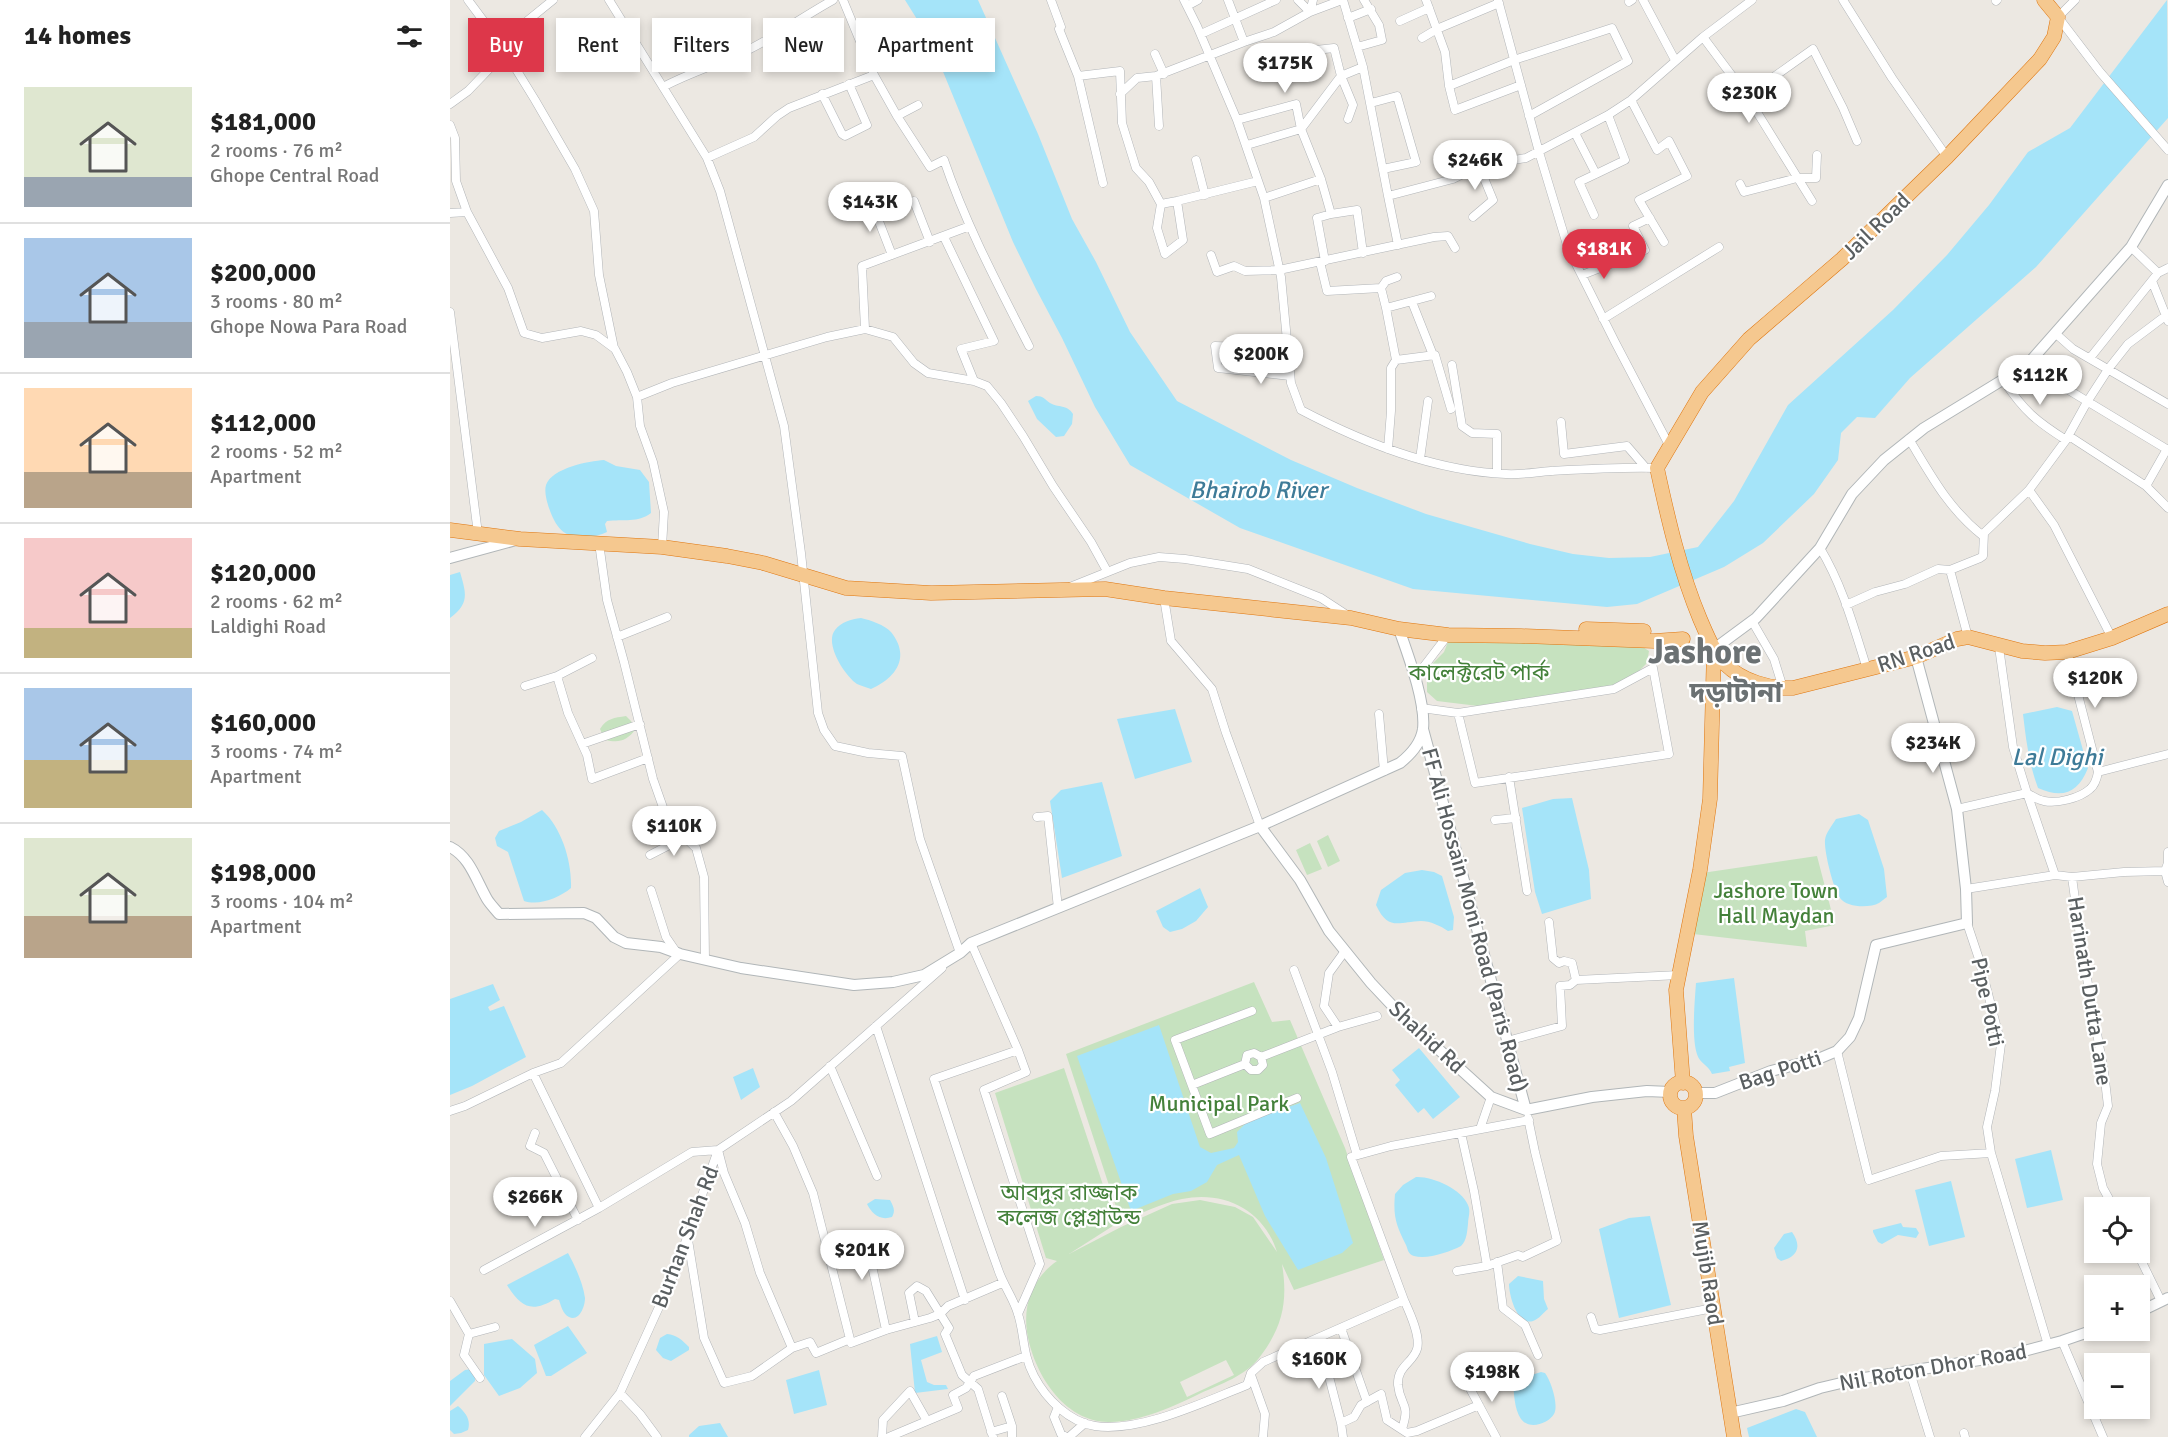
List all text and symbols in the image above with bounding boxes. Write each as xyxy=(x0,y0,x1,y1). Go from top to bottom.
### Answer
chip: Buy xyxy=(468,18,544,72)
chip: Rent xyxy=(556,18,640,72)
chip: Filters xyxy=(652,18,751,72)
chip: New xyxy=(763,18,844,72)
chip: Apartment xyxy=(856,18,995,72)
text: 14 homes xyxy=(24,20,131,52)
icon: filters xyxy=(393,20,426,53)
pin: $175K xyxy=(1243,43,1327,94)
text: $175K xyxy=(1257,50,1313,75)
pin: $230K xyxy=(1707,73,1791,124)
text: $230K xyxy=(1721,80,1777,105)
text: $181,000 xyxy=(210,106,316,138)
icon: home xyxy=(72,111,144,183)
text: 2 rooms · 76 m² xyxy=(210,138,343,163)
pin: $246K xyxy=(1433,140,1517,191)
text: $246K xyxy=(1447,147,1503,172)
text: Ghope Central Road xyxy=(210,163,379,188)
pin: $143K xyxy=(828,182,912,233)
street label: Jail Road xyxy=(1836,187,1916,265)
text: $143K xyxy=(842,189,898,214)
pin: $181K xyxy=(1562,229,1646,280)
text: $181K xyxy=(1576,236,1632,261)
text: $200,000 xyxy=(210,257,316,289)
icon: home xyxy=(72,262,144,334)
text: 3 rooms · 80 m² xyxy=(210,289,343,314)
text: Ghope Nowa Para Road xyxy=(210,314,407,339)
pin: $200K xyxy=(1219,334,1303,385)
text: $200K xyxy=(1233,341,1289,366)
pin: $112K xyxy=(1998,355,2082,406)
text: $112K xyxy=(2012,362,2068,387)
text: $112,000 xyxy=(210,407,316,439)
icon: home xyxy=(72,412,144,484)
text: 2 rooms · 52 m² xyxy=(210,439,343,464)
text: Apartment xyxy=(210,464,302,489)
water label: Bhairob River xyxy=(1189,475,1330,505)
text: $120,000 xyxy=(210,557,316,589)
icon: home xyxy=(72,562,144,634)
text: 2 rooms · 62 m² xyxy=(210,589,343,614)
text: Laldighi Road xyxy=(210,614,326,639)
street label: RN Road xyxy=(1874,628,1958,678)
district label: Jashore xyxy=(1648,631,1762,673)
pin: $120K xyxy=(2053,658,2137,709)
park label: কালেক্টরেট পার্ক xyxy=(1408,659,1550,686)
text: $120K xyxy=(2067,665,2123,690)
district label: দড়াটানা xyxy=(1689,676,1784,710)
text: $160,000 xyxy=(210,707,316,739)
icon: home xyxy=(72,712,144,784)
pin: $234K xyxy=(1891,723,1975,774)
text: $234K xyxy=(1905,730,1961,755)
text: 3 rooms · 74 m² xyxy=(210,739,343,764)
water label: Lal Dighi xyxy=(2011,742,2105,772)
street label: FF Ali Hossain Moni Road (Paris Road) xyxy=(1416,745,1534,1095)
text: Apartment xyxy=(210,764,302,789)
pin: $110K xyxy=(632,806,716,857)
text: $110K xyxy=(646,813,702,838)
text: $198,000 xyxy=(210,857,316,889)
icon: home xyxy=(72,862,144,934)
park label: Jashore Town Hall Maydan xyxy=(1713,877,1839,929)
text: 3 rooms · 104 m² xyxy=(210,889,354,914)
street label: Harinath Dutta Lane xyxy=(2062,895,2118,1087)
text: Apartment xyxy=(210,914,302,939)
street label: Pipe Potti xyxy=(1965,955,2011,1049)
street label: Shahid Rd xyxy=(1383,995,1471,1079)
street label: Bag Potti xyxy=(1735,1044,1825,1096)
park label: Municipal Park xyxy=(1149,1090,1289,1117)
street label: Burhan Shah Rd xyxy=(645,1162,725,1312)
pin: $266K xyxy=(493,1177,577,1228)
park label: আবদুর রাজ্জাক কলেজ প্লেগ্রাউন্ড xyxy=(996,1179,1141,1231)
text: $266K xyxy=(507,1184,563,1209)
map controls xyxy=(2084,1197,2150,1419)
button: locate xyxy=(2084,1197,2150,1263)
street label: Mujib Raod xyxy=(1686,1219,1730,1327)
pin: $201K xyxy=(820,1230,904,1281)
text: $201K xyxy=(834,1237,890,1262)
button: + xyxy=(2084,1275,2150,1341)
street label: Nil Roton Dhor Road xyxy=(1837,1337,2029,1397)
pin: $160K xyxy=(1277,1339,1361,1390)
text: $160K xyxy=(1291,1346,1347,1371)
pin: $198K xyxy=(1450,1352,1534,1403)
button: − xyxy=(2084,1353,2150,1419)
text: $198K xyxy=(1464,1359,1520,1384)

